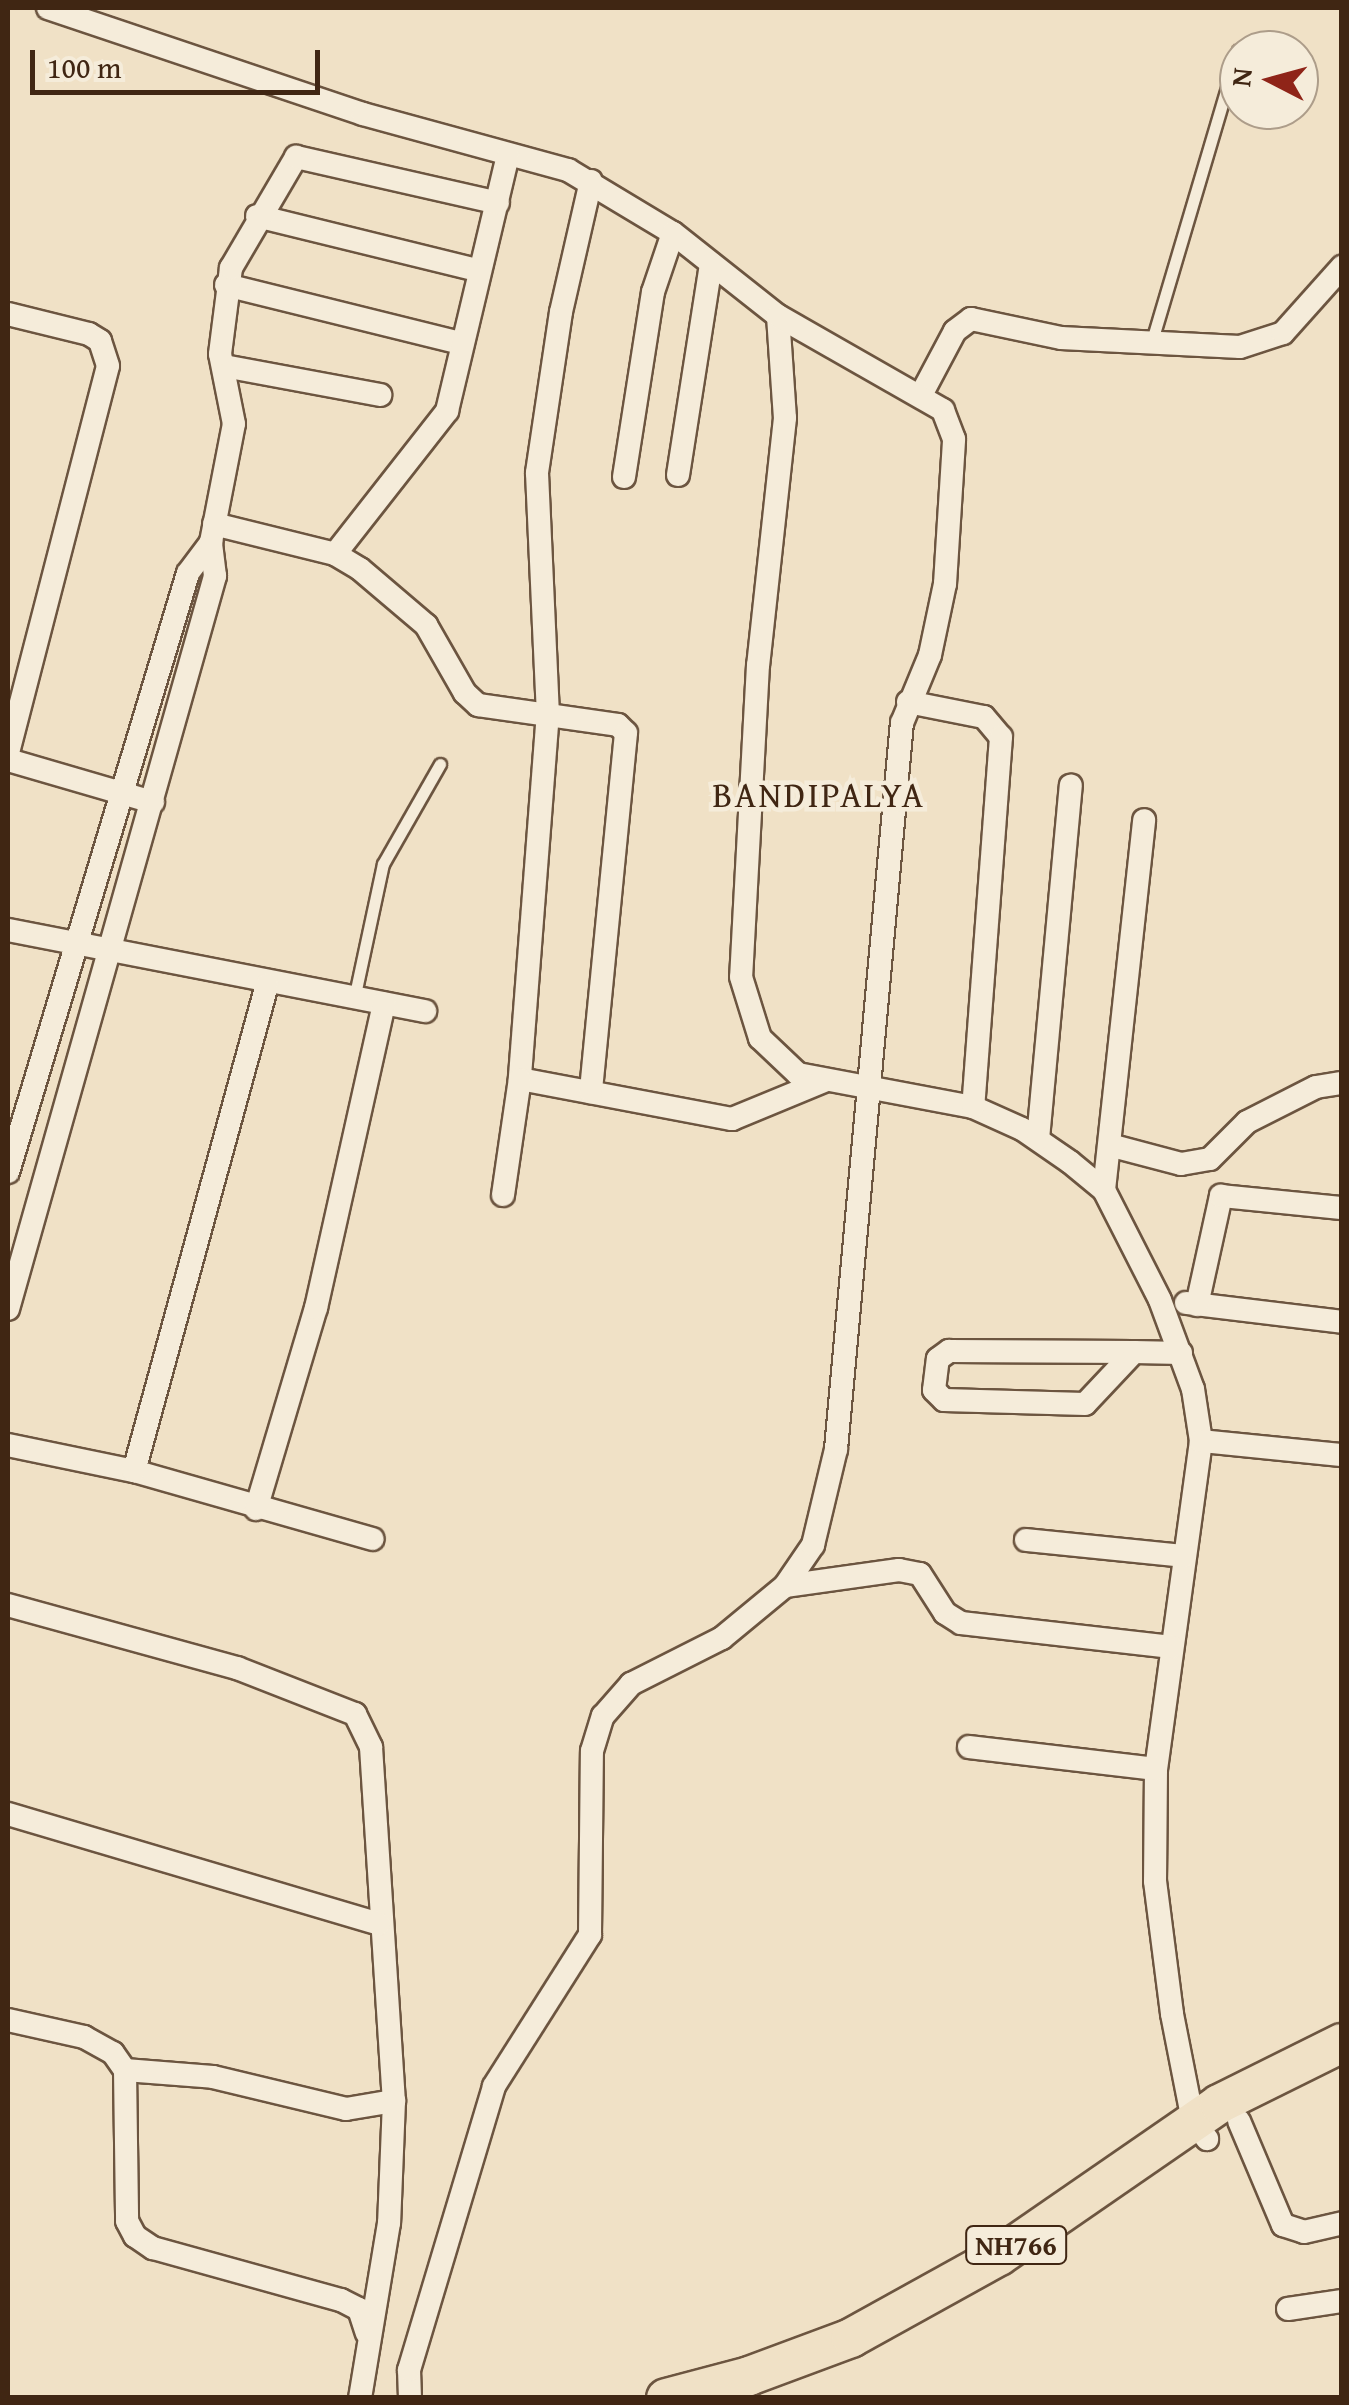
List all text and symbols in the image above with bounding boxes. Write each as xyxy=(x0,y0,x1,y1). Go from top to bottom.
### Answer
scale bar xyxy=(35,30,325,92)
north arrow xyxy=(1219,30,1319,130)
text: 100 m xyxy=(47,45,121,89)
text: N xyxy=(1219,66,1262,88)
district label: BANDIPALYA xyxy=(712,774,926,816)
road number: NH766 xyxy=(964,2222,1068,2268)

